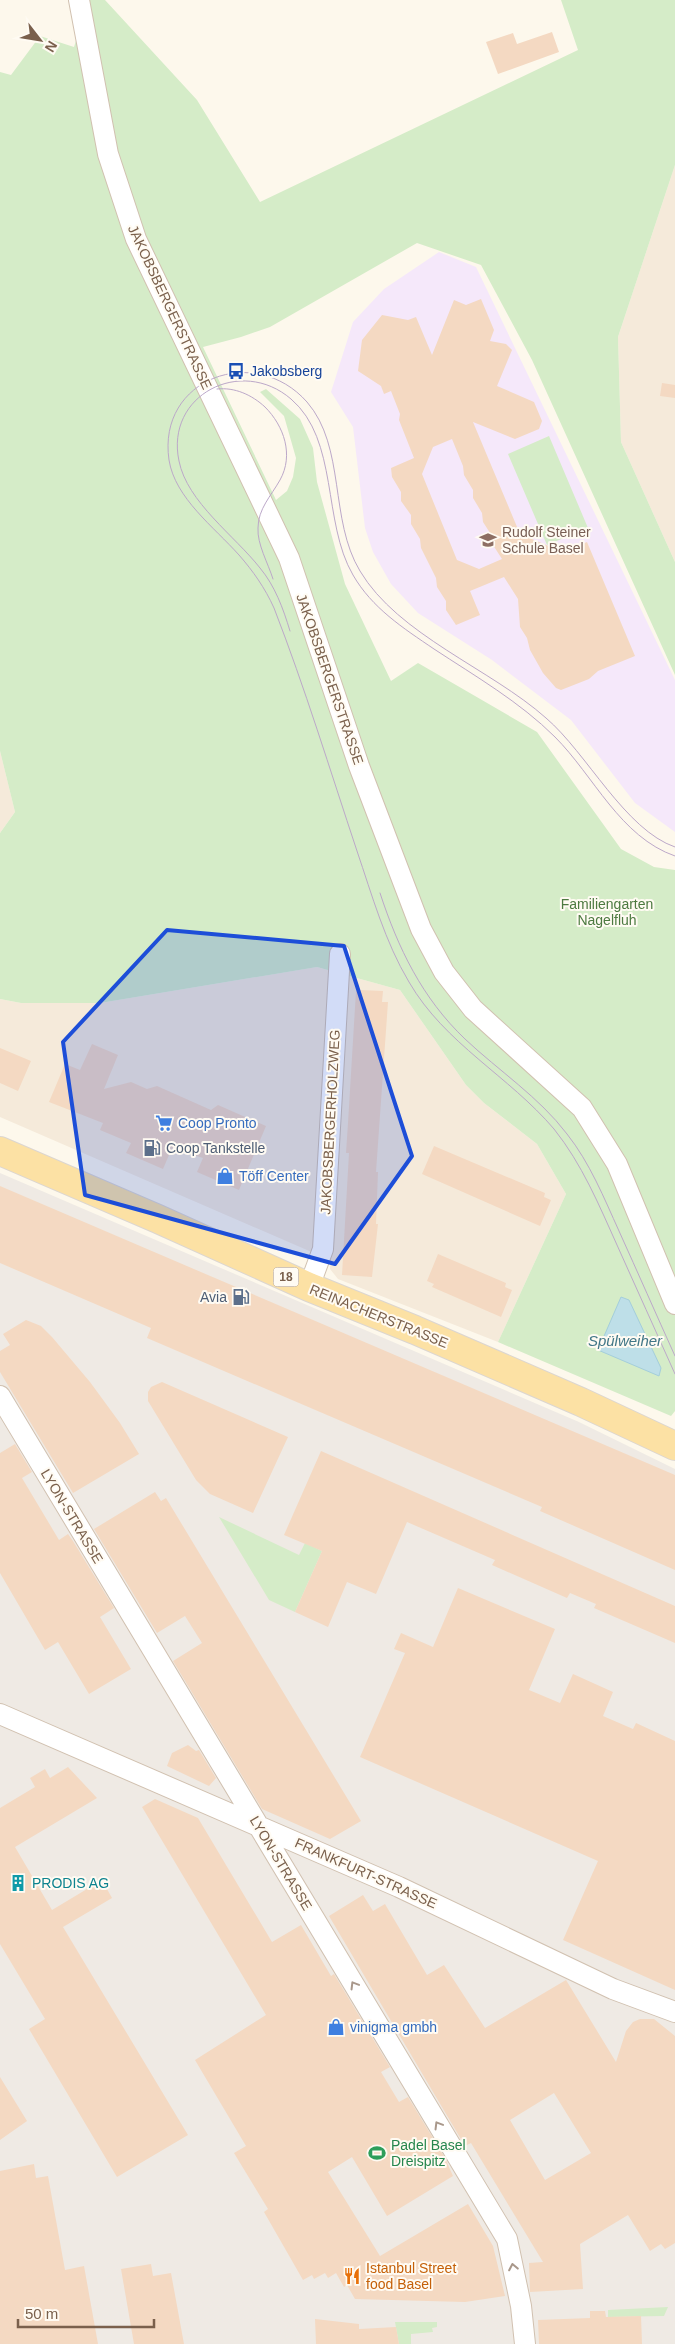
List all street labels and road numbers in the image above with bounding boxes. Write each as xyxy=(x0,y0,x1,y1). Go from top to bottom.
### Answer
street label: JAKOBSBERGERSTRASSE xyxy=(125,222,215,392)
street label: JAKOBSBERGERSTRASSE xyxy=(293,591,367,767)
street label: JAKOBSBERGERHOLZWEG xyxy=(317,1029,343,1215)
road number: 18 xyxy=(274,1268,298,1286)
street label: REINACHERSTRASSE xyxy=(307,1281,451,1351)
street label: LYON-STRASSE xyxy=(38,1466,106,1566)
street label: LYON-STRASSE xyxy=(247,1813,315,1913)
street label: FRANKFURT-STRASSE xyxy=(293,1834,439,1912)

